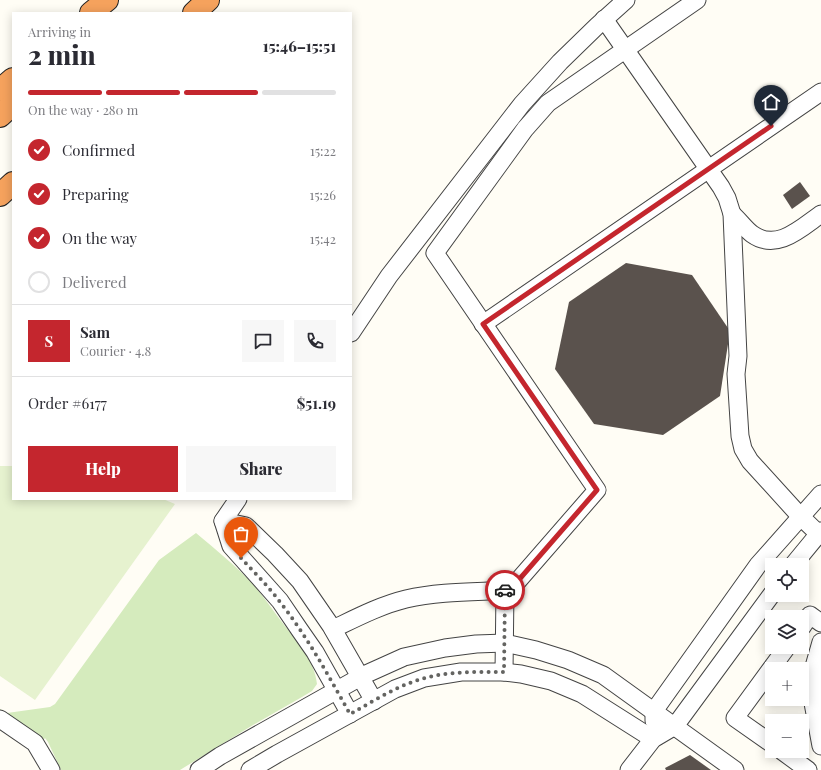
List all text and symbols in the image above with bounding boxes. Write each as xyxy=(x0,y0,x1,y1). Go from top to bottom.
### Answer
text: Arriving in xyxy=(28,23,91,40)
text: 15:46–15:51 xyxy=(263,36,336,56)
text: 2 min xyxy=(28,37,96,72)
pin xyxy=(754,85,788,126)
icon: home xyxy=(760,91,782,113)
text: On the way · 280 m xyxy=(28,101,138,118)
icon: check xyxy=(28,139,50,161)
text: Confirmed xyxy=(62,140,135,160)
text: 15:22 xyxy=(310,142,336,159)
icon: check xyxy=(28,183,50,205)
text: Preparing xyxy=(62,184,129,204)
text: 15:26 xyxy=(310,186,336,203)
icon: check xyxy=(28,227,50,249)
text: On the way xyxy=(62,228,137,248)
text: 15:42 xyxy=(310,230,336,247)
text: Delivered xyxy=(62,272,127,292)
button: chat xyxy=(242,320,284,362)
button: phone xyxy=(294,320,336,362)
text: Sam xyxy=(80,322,110,342)
text: S xyxy=(45,331,53,351)
text: Courier · 4.8 xyxy=(80,342,151,359)
text: Order #6177 xyxy=(28,393,107,413)
text: $51.19 xyxy=(297,393,336,413)
button: Help xyxy=(28,446,178,492)
button: Share xyxy=(186,446,336,492)
pin xyxy=(224,517,258,558)
icon: bag xyxy=(230,523,252,545)
map controls xyxy=(765,558,809,758)
button: locate xyxy=(765,558,809,602)
courier xyxy=(485,570,525,610)
icon: car xyxy=(494,579,516,601)
button: layers xyxy=(765,610,809,654)
button: + xyxy=(765,662,809,706)
button: − xyxy=(765,714,809,758)

